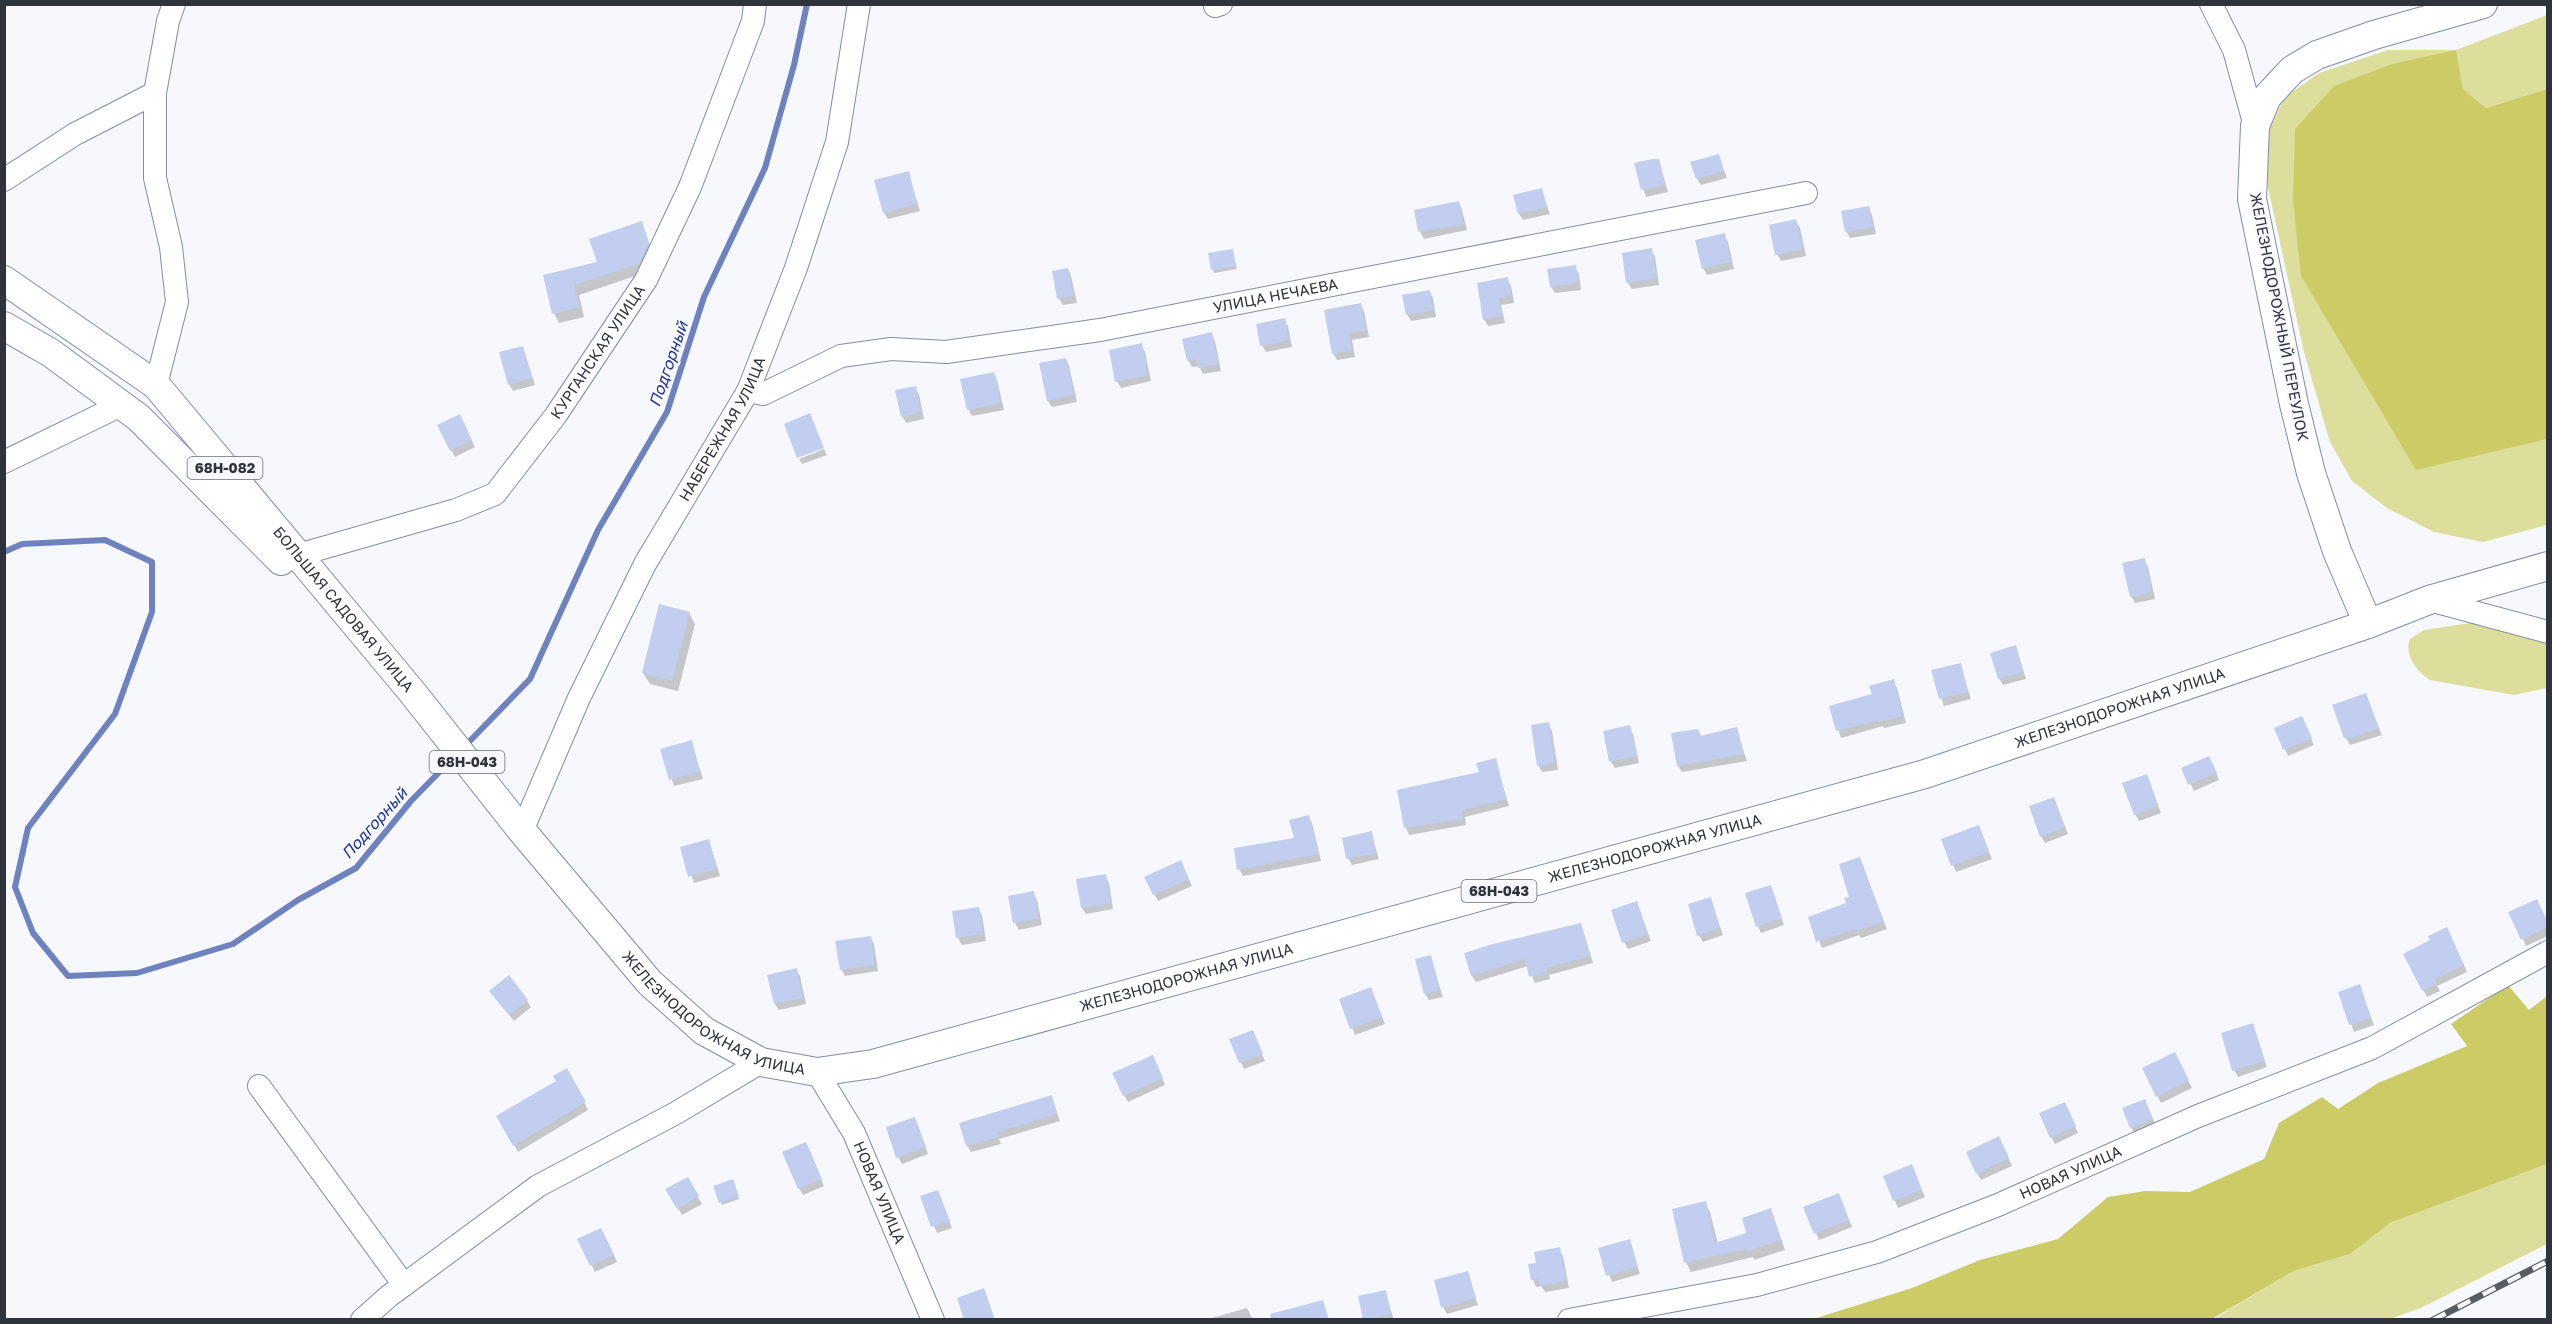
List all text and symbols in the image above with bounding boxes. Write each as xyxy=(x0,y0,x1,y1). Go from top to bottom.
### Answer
street label: ЖЕЛЕЗНОДОРОЖНЫЙ ПЕРЕУЛОК xyxy=(2247,191,2313,443)
street label: УЛИЦА НЕЧАЕВА xyxy=(1211,274,1339,316)
street label: КУРГАНСКАЯ УЛИЦА xyxy=(546,281,648,422)
water label: Подгорный xyxy=(644,318,692,409)
street label: НАБЕРЕЖНАЯ УЛИЦА xyxy=(675,354,769,504)
road number: 68Н-082 xyxy=(188,457,262,479)
street label: БОЛЬШАЯ САДОВАЯ УЛИЦА xyxy=(270,522,418,695)
street label: ЖЕЛЕЗНОДОРОЖНАЯ УЛИЦА xyxy=(2012,663,2227,751)
road number: 68Н-043 xyxy=(430,751,504,773)
water label: Подгорный xyxy=(337,782,412,863)
street label: ЖЕЛЕЗНОДОРОЖНАЯ УЛИЦА xyxy=(1546,810,1763,886)
road number: 68Н-043 xyxy=(1462,880,1537,902)
street label: ЖЕЛЕЗНОДОРОЖНАЯ УЛИЦА xyxy=(1077,939,1295,1015)
street label: ЖЕЛЕЗНОДОРОЖНАЯ УЛИЦА xyxy=(619,947,807,1078)
street label: НОВАЯ УЛИЦА xyxy=(850,1138,910,1246)
street label: НОВАЯ УЛИЦА xyxy=(2016,1141,2124,1202)

